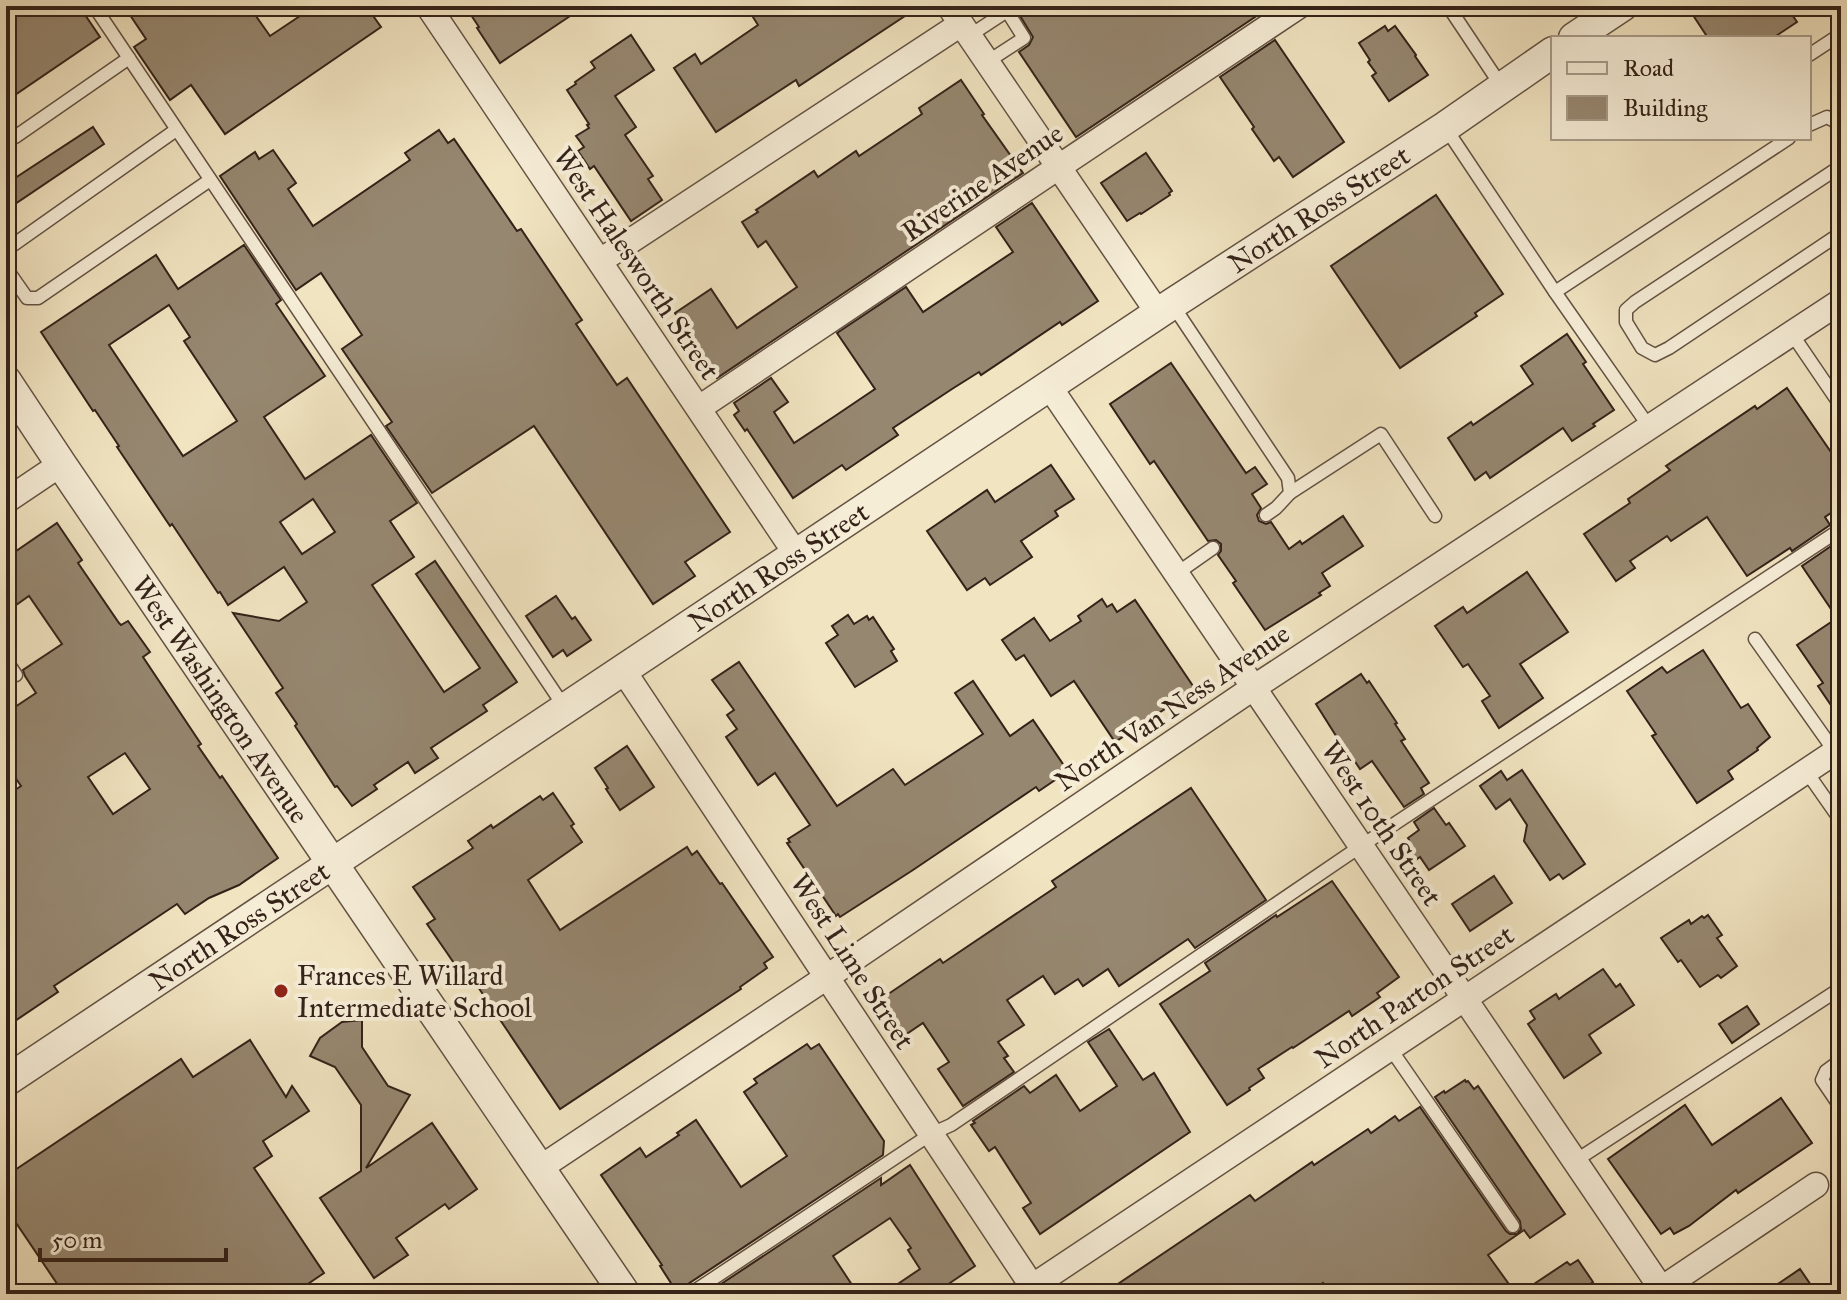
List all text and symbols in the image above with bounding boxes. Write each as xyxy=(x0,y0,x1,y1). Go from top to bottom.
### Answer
legend xyxy=(1551,36,1811,140)
text: Road xyxy=(1623,53,1674,83)
text: Building xyxy=(1623,93,1708,123)
street label: Riverine Avenue xyxy=(895,116,1070,249)
street label: North Ross Street xyxy=(1222,138,1416,281)
street label: West Halesworth Street xyxy=(546,140,727,386)
street label: North Ross Street xyxy=(682,494,875,639)
street label: West Washington Avenue xyxy=(124,569,317,830)
street label: North Van Ness Avenue xyxy=(1048,616,1296,799)
street label: West 10th Street xyxy=(1314,734,1450,913)
street label: North Ross Street xyxy=(142,853,336,999)
street label: West Lime Street xyxy=(783,867,922,1056)
street label: North Parton Street xyxy=(1308,917,1520,1076)
place label: Frances E Willard Intermediate School xyxy=(297,958,532,1025)
marker: Frances E Willard Intermediate School xyxy=(272,982,290,1000)
scale bar xyxy=(40,1212,226,1262)
text: 50 m xyxy=(52,1225,102,1255)

